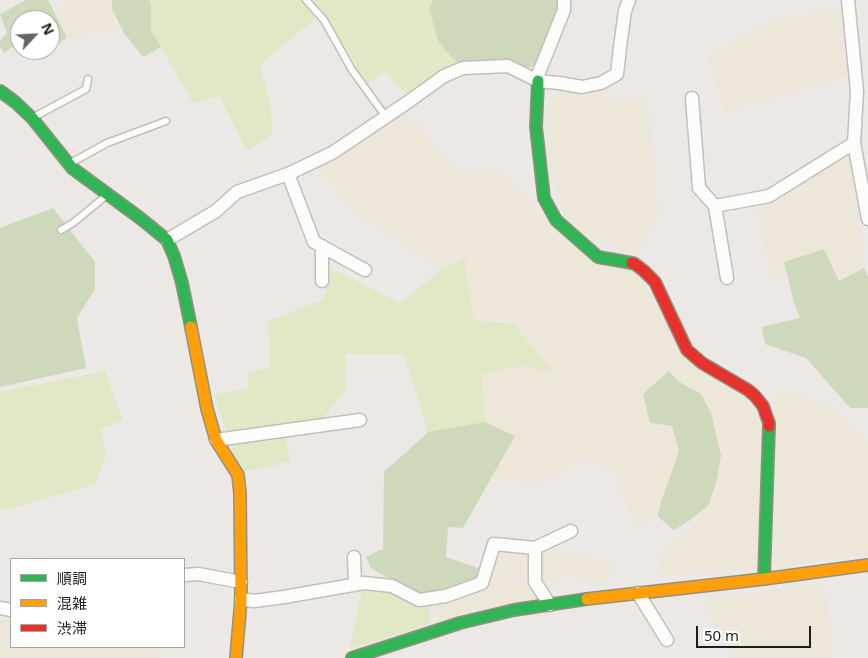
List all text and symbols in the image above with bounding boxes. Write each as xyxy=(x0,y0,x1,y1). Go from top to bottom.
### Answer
north arrow xyxy=(10,10,60,60)
text: N xyxy=(37,20,59,38)
legend xyxy=(10,558,185,648)
text: 順調 xyxy=(57,568,87,588)
text: 混雑 xyxy=(57,593,87,613)
scale bar xyxy=(698,616,813,648)
text: 渋滞 xyxy=(57,618,87,638)
text: 50 m xyxy=(704,625,739,645)

